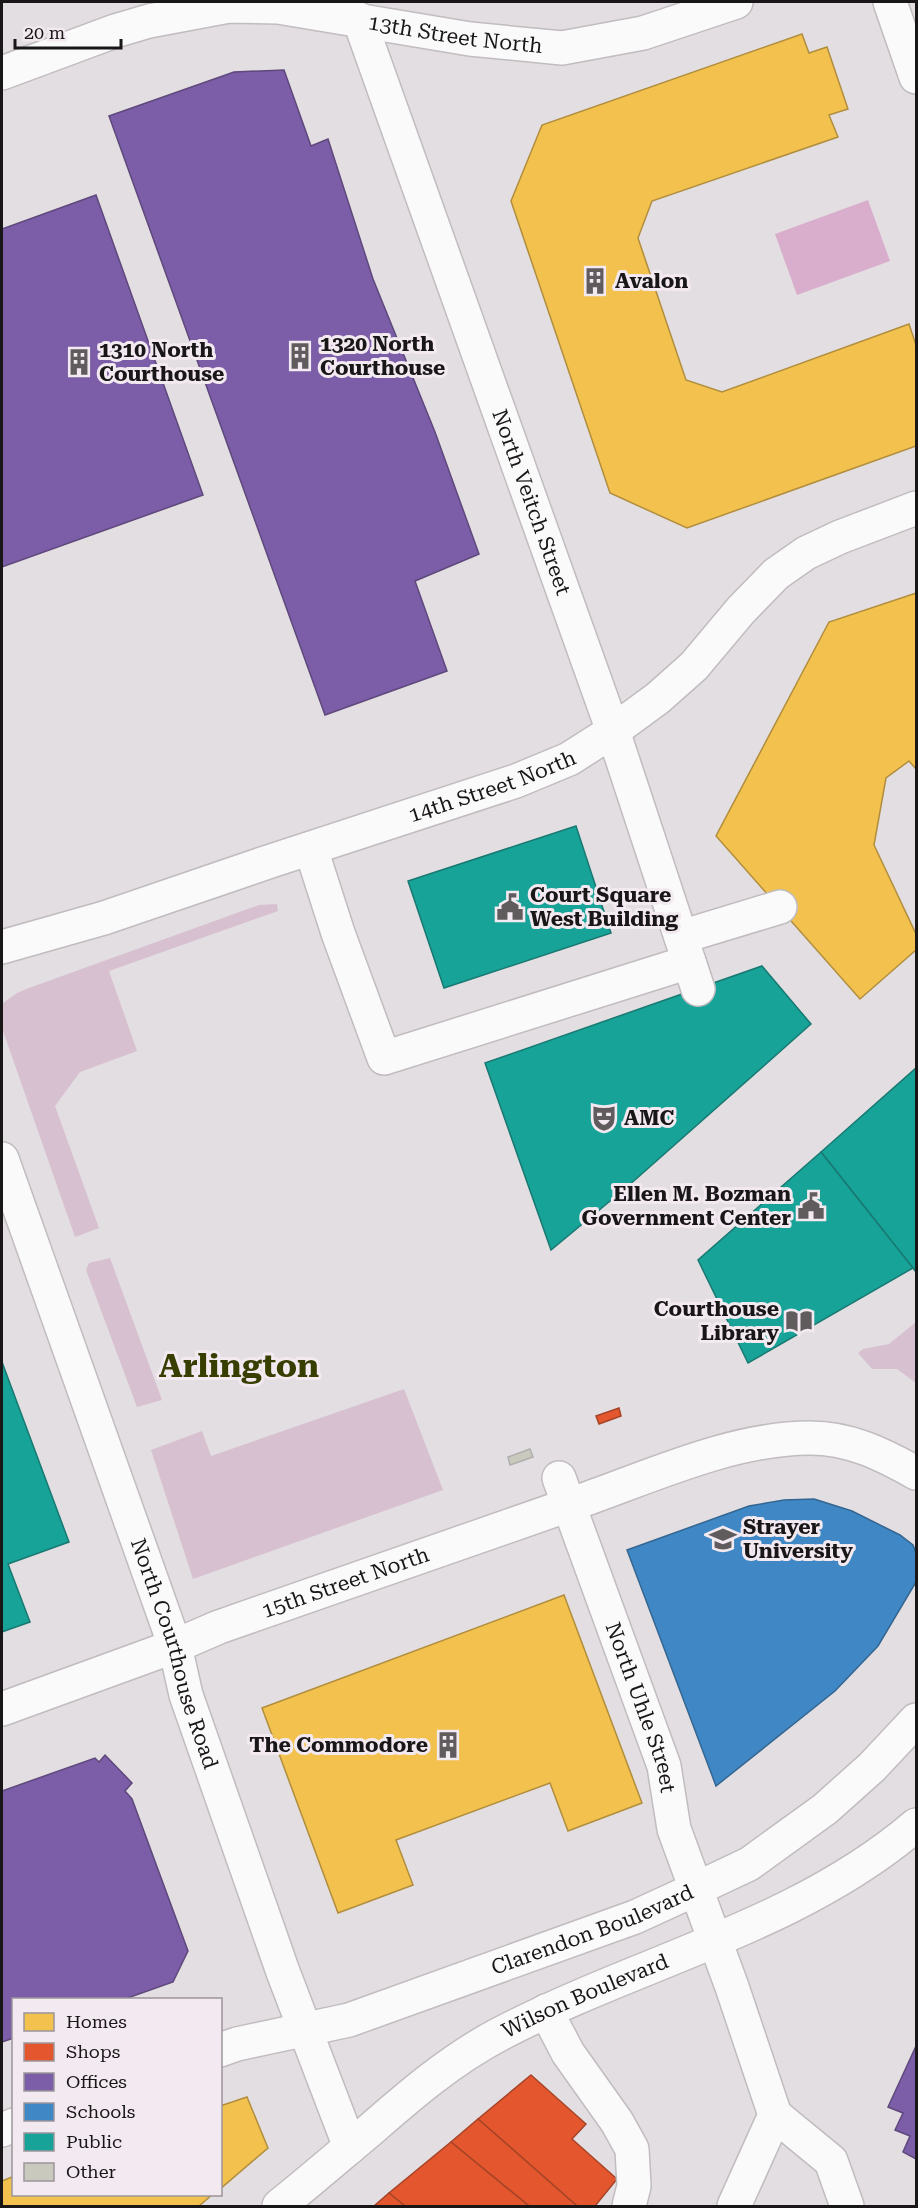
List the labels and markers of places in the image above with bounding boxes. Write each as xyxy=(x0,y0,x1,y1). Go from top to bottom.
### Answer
building icon: Avalon xyxy=(580,266,610,296)
place label: Avalon xyxy=(615,269,688,293)
place label: 1320 North Courthouse xyxy=(320,332,445,380)
place label: 1310 North Courthouse xyxy=(99,338,224,386)
building icon: 1320 North Courthouse xyxy=(285,341,315,371)
building icon: 1310 North Courthouse xyxy=(64,347,94,377)
place label: Court Square West Building xyxy=(530,883,678,931)
public building icon: Court Square West Building xyxy=(495,892,525,922)
theatre icon: AMC xyxy=(589,1103,619,1133)
place label: AMC xyxy=(624,1106,674,1130)
place label: Ellen M. Bozman Government Center xyxy=(581,1182,791,1230)
public building icon: Ellen M. Bozman Government Center xyxy=(796,1191,826,1221)
place label: Courthouse Library xyxy=(654,1297,779,1345)
library icon: Courthouse Library xyxy=(784,1306,814,1336)
place label: Strayer University xyxy=(743,1515,853,1563)
school or university icon: Strayer University xyxy=(708,1524,738,1554)
building icon: The Commodore xyxy=(433,1730,463,1760)
place label: The Commodore xyxy=(249,1733,428,1757)

